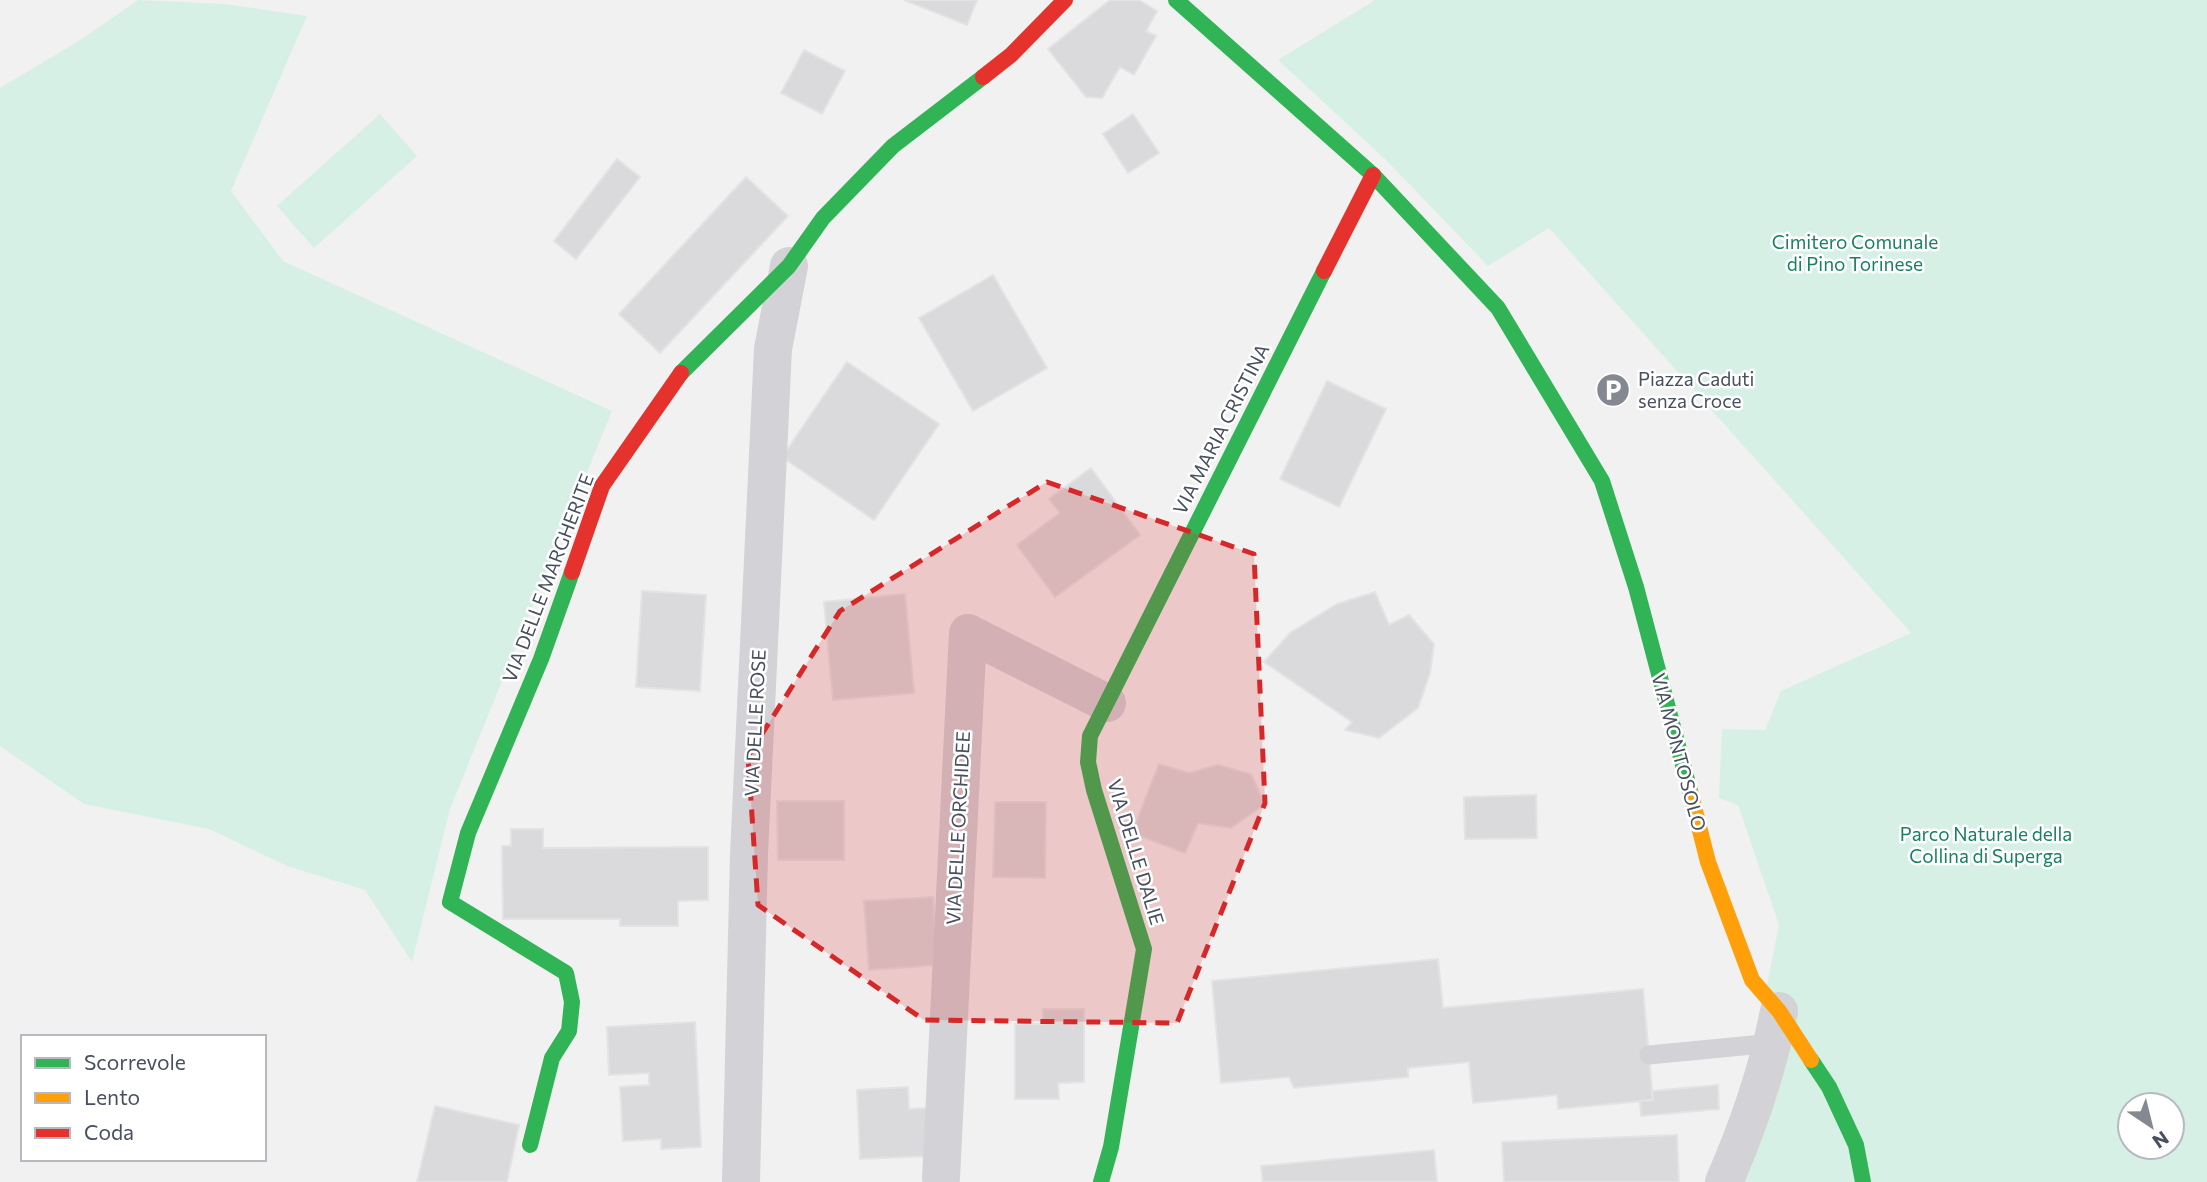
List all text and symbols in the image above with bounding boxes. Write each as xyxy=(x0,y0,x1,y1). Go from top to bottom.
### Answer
park label: Cimitero Comunale di Pino Torinese xyxy=(1772,230,1938,275)
street label: VIA MARIA CRISTINA xyxy=(1168,340,1273,518)
place label: Piazza Caduti senza Croce xyxy=(1638,367,1754,412)
parking icon: Piazza Caduti senza Croce xyxy=(1594,371,1632,409)
street label: VIA DELLE MARGHERITE xyxy=(497,470,598,685)
street label: VIA DELLE ROSE xyxy=(739,649,770,797)
street label: VIA MONTOSOLO xyxy=(1647,670,1712,833)
street label: VIA DELLE ORCHIDEE xyxy=(941,730,974,926)
street label: VIA DELLE DALIE xyxy=(1103,776,1170,927)
park label: Parco Naturale della Collina di Superga xyxy=(1900,822,2072,867)
legend xyxy=(21,1035,266,1161)
text: Scorrevole xyxy=(84,1049,186,1074)
text: Lento xyxy=(84,1084,140,1109)
north arrow xyxy=(2116,1091,2186,1161)
text: Coda xyxy=(84,1119,134,1144)
text: N xyxy=(2149,1127,2173,1154)

